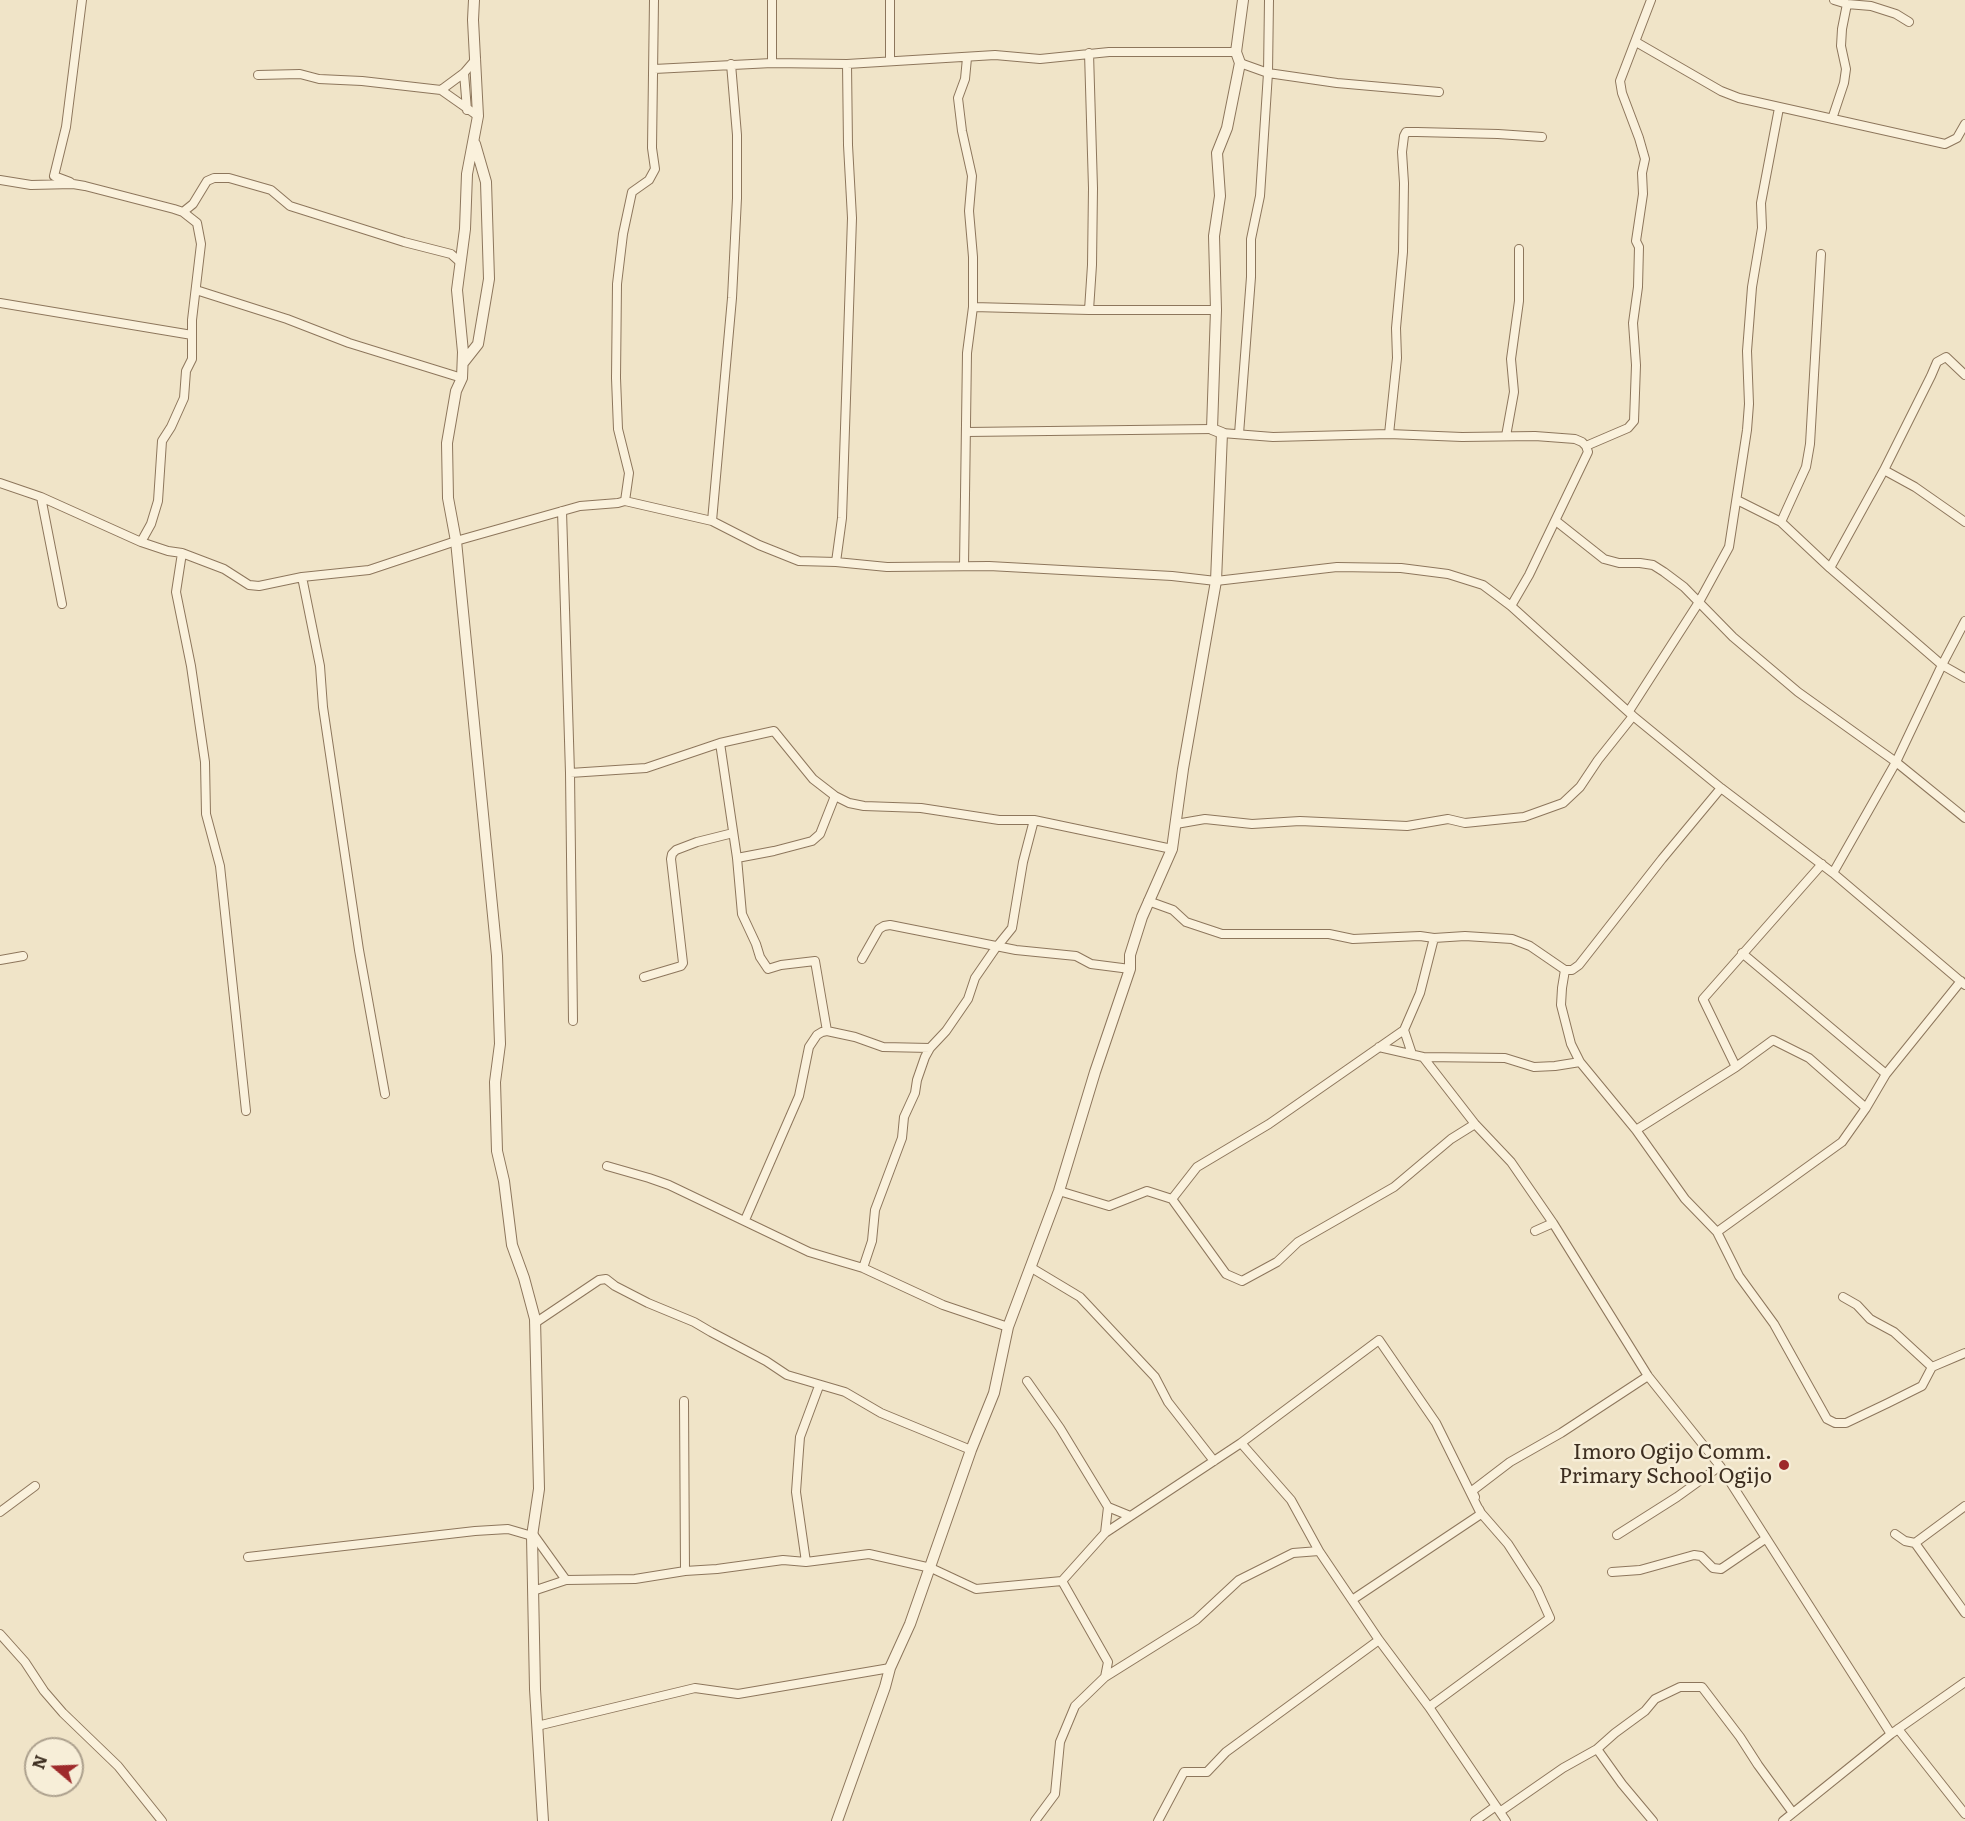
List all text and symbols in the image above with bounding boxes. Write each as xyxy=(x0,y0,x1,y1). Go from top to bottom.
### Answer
place label: Imoro Ogijo Comm. Primary School Ogijo xyxy=(1559,1440,1772,1490)
marker: Imoro Ogijo Comm. Primary School Ogijo xyxy=(1777,1458,1791,1472)
north arrow xyxy=(24,1737,84,1797)
text: N xyxy=(25,1752,52,1772)

